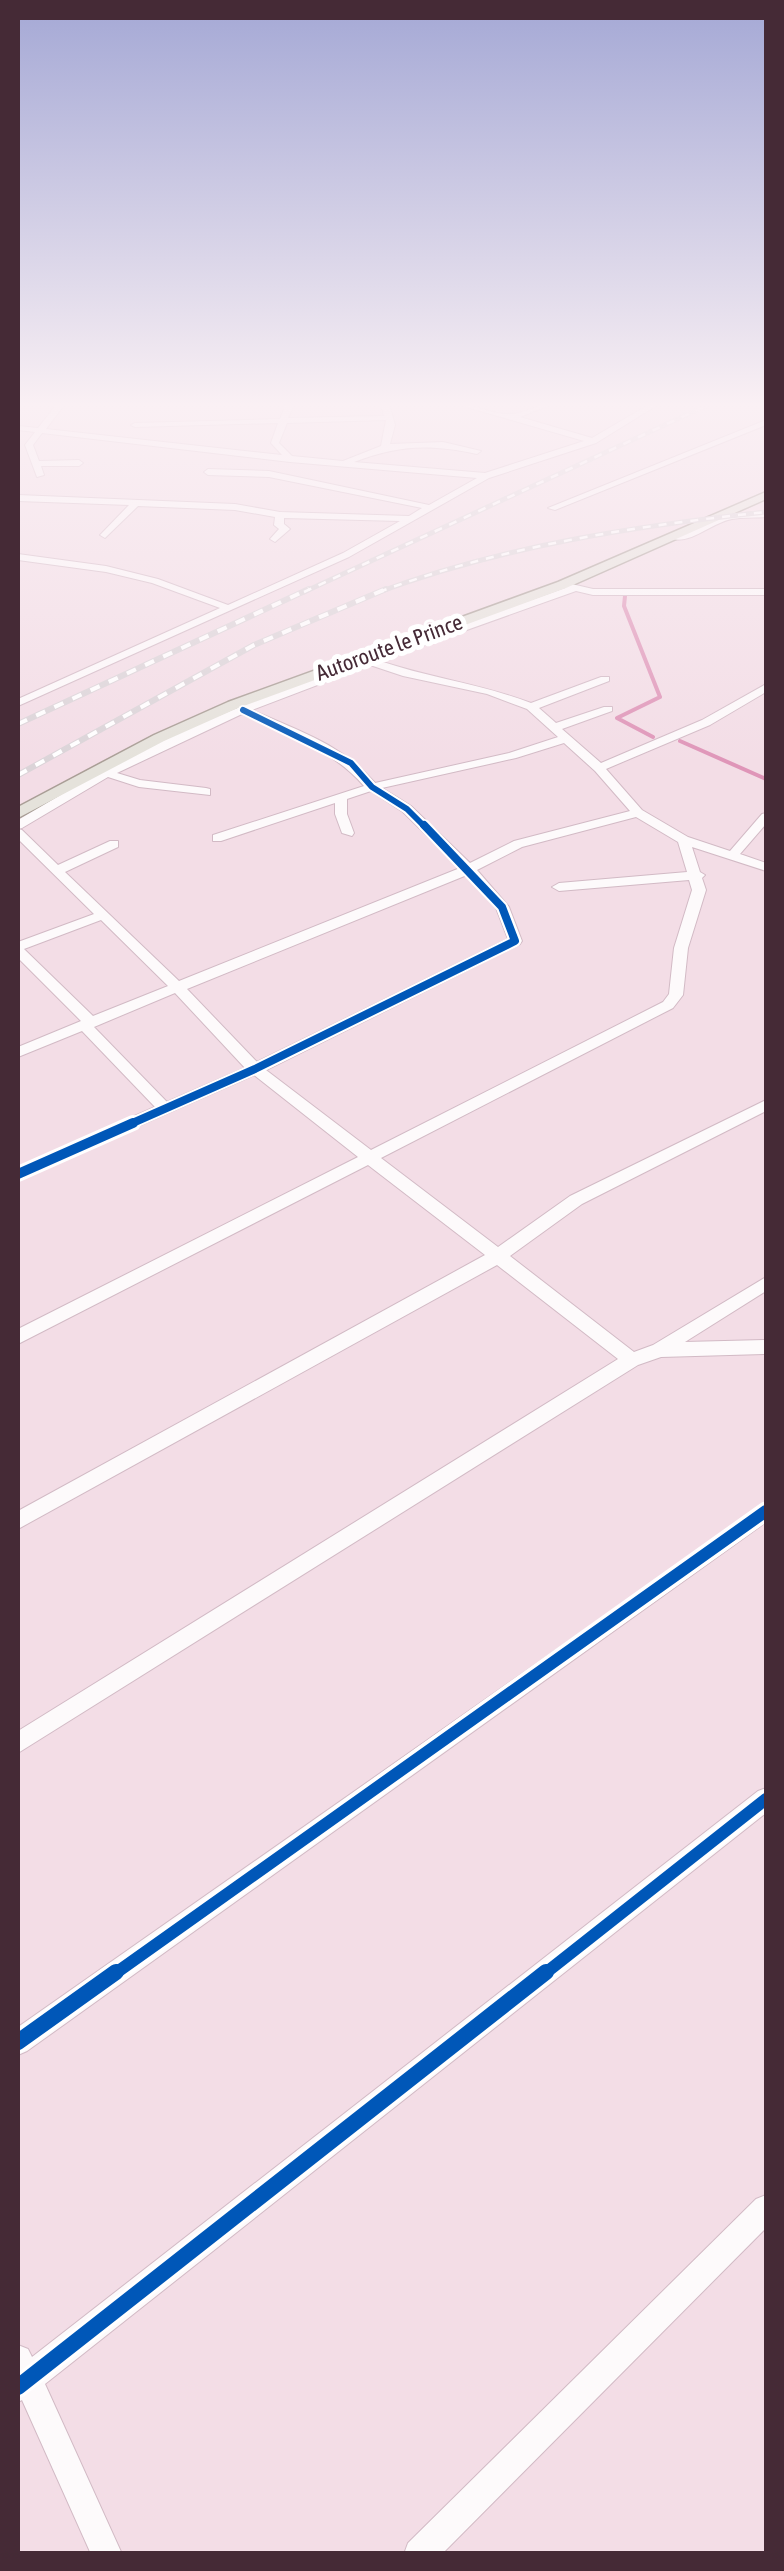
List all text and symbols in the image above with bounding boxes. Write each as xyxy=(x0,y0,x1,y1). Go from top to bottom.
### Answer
street label: Autoroute le Prince xyxy=(312,608,466,686)

